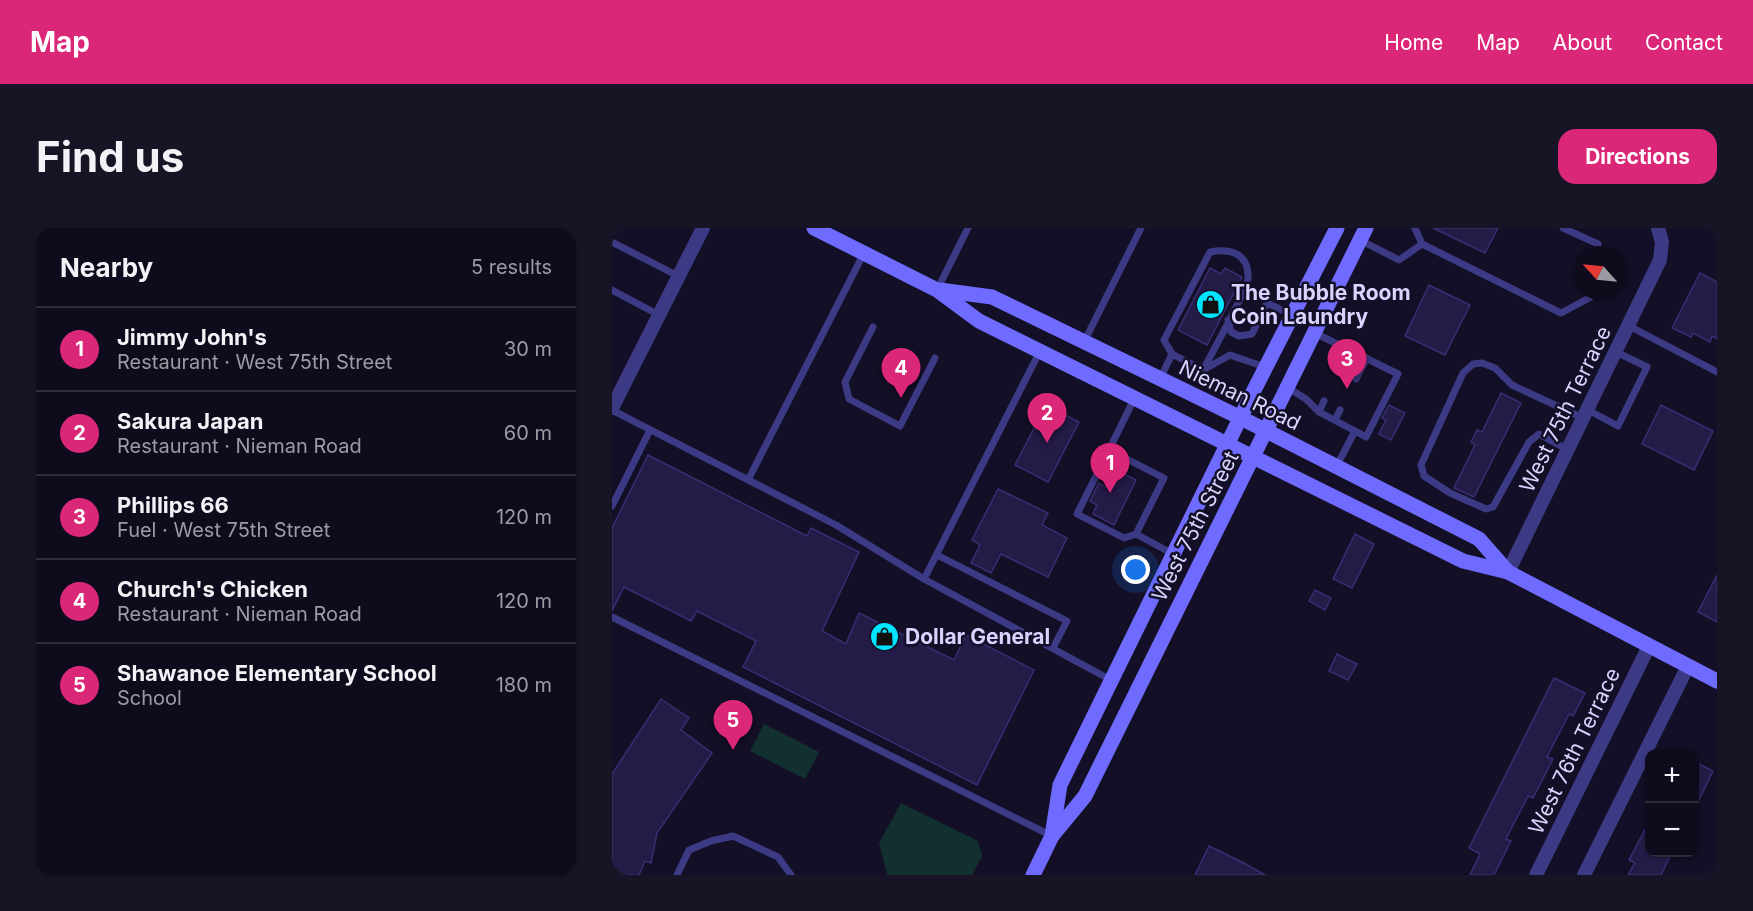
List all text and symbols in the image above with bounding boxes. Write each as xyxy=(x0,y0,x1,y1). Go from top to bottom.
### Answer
text: Map xyxy=(30,25,90,59)
text: Home xyxy=(1384,30,1443,55)
text: Map xyxy=(1476,30,1520,55)
text: About xyxy=(1553,30,1612,55)
text: Contact xyxy=(1645,30,1723,55)
button: Directions xyxy=(1558,129,1717,184)
text: Find us xyxy=(36,131,184,182)
north arrow xyxy=(1573,246,1627,300)
text: Nearby xyxy=(60,252,153,283)
text: 5 results xyxy=(471,255,552,279)
place label: The Bubble Room Coin Laundry xyxy=(1231,280,1411,329)
shop icon: The Bubble Room Coin Laundry xyxy=(1194,288,1226,320)
street label: West 75th Terrace xyxy=(1514,322,1616,496)
text: Jimmy John's xyxy=(117,324,267,350)
text: 1 xyxy=(75,337,84,361)
text: 30 m xyxy=(504,337,552,361)
pin: 3 xyxy=(1328,340,1366,389)
pin: 4 xyxy=(882,348,920,398)
text: Restaurant · West 75th Street xyxy=(117,350,392,374)
street label: Nieman Road xyxy=(1175,355,1305,435)
pin: 2 xyxy=(1028,394,1066,443)
text: Sakura Japan xyxy=(117,408,263,434)
text: 2 xyxy=(73,421,86,445)
text: 60 m xyxy=(504,421,552,445)
text: Restaurant · Nieman Road xyxy=(117,434,362,458)
pin: 1 xyxy=(1090,444,1130,493)
street label: West 75th Street xyxy=(1146,447,1244,605)
text: Phillips 66 xyxy=(117,492,229,518)
text: 3 xyxy=(73,505,86,529)
text: 120 m xyxy=(496,505,552,529)
text: Fuel · West 75th Street xyxy=(117,518,330,542)
your location xyxy=(1121,555,1150,584)
text: Church's Chicken xyxy=(117,576,308,602)
text: 4 xyxy=(73,589,86,613)
text: 120 m xyxy=(496,589,552,613)
text: Restaurant · Nieman Road xyxy=(117,602,362,626)
shop icon: Dollar General xyxy=(868,620,900,652)
place label: Dollar General xyxy=(905,624,1050,649)
text: Shawanoe Elementary School xyxy=(117,660,437,686)
street label: West 76th Terrace xyxy=(1523,664,1625,838)
text: 5 xyxy=(73,673,86,697)
text: 180 m xyxy=(496,673,552,697)
text: School xyxy=(117,686,182,710)
pin: 5 xyxy=(714,700,752,750)
map controls xyxy=(1645,749,1699,857)
button: + xyxy=(1645,749,1699,803)
button: − xyxy=(1645,803,1699,857)

